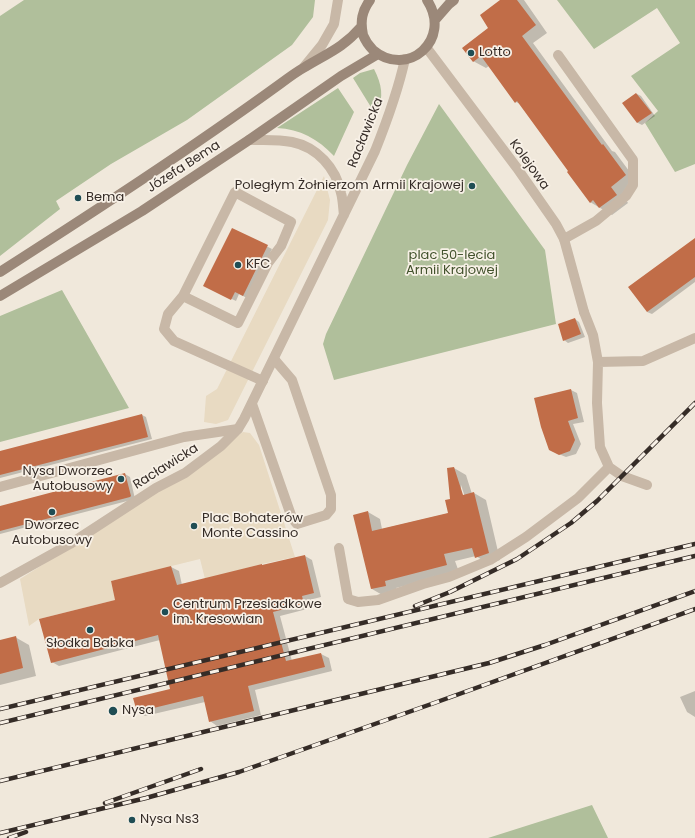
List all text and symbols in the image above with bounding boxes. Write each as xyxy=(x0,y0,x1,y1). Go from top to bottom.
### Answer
place label: Lotto xyxy=(479,45,511,61)
marker: Lotto xyxy=(466,48,476,58)
street label: Racławicka xyxy=(345,96,387,170)
street label: Kolejowa xyxy=(506,137,552,193)
street label: Józefa Bema xyxy=(145,138,223,196)
place label: Poległym Żołnierzom Armii Krajowej xyxy=(235,178,464,194)
marker: Poległym Żołnierzom Armii Krajowej xyxy=(467,181,477,191)
place label: Bema xyxy=(86,190,124,206)
marker: Bema xyxy=(73,193,83,203)
park label: plac 50-lecia Armii Krajowej xyxy=(406,248,498,279)
place label: KFC xyxy=(246,257,270,273)
marker: KFC xyxy=(233,260,243,270)
street label: Racławicka xyxy=(131,441,201,493)
place label: Nysa Dworzec Autobusowy xyxy=(23,464,113,495)
marker: Nysa Dworzec Autobusowy xyxy=(116,474,126,484)
marker: Dworzec Autobusowy xyxy=(47,507,57,517)
place label: Plac Bohaterów Monte Cassino xyxy=(202,511,303,542)
place label: Dworzec Autobusowy xyxy=(12,518,92,549)
marker: Plac Bohaterów Monte Cassino xyxy=(189,521,199,531)
place label: Centrum Przesiadkowe im. Kresowian xyxy=(173,597,322,628)
marker: Centrum Przesiadkowe im. Kresowian xyxy=(160,607,170,617)
marker: Słodka Babka xyxy=(85,625,95,635)
place label: Słodka Babka xyxy=(46,636,134,652)
place label: Nysa xyxy=(122,703,154,719)
marker: Nysa xyxy=(107,705,119,717)
place label: Nysa Ns3 xyxy=(140,812,199,828)
marker: Nysa Ns3 xyxy=(127,815,137,825)

